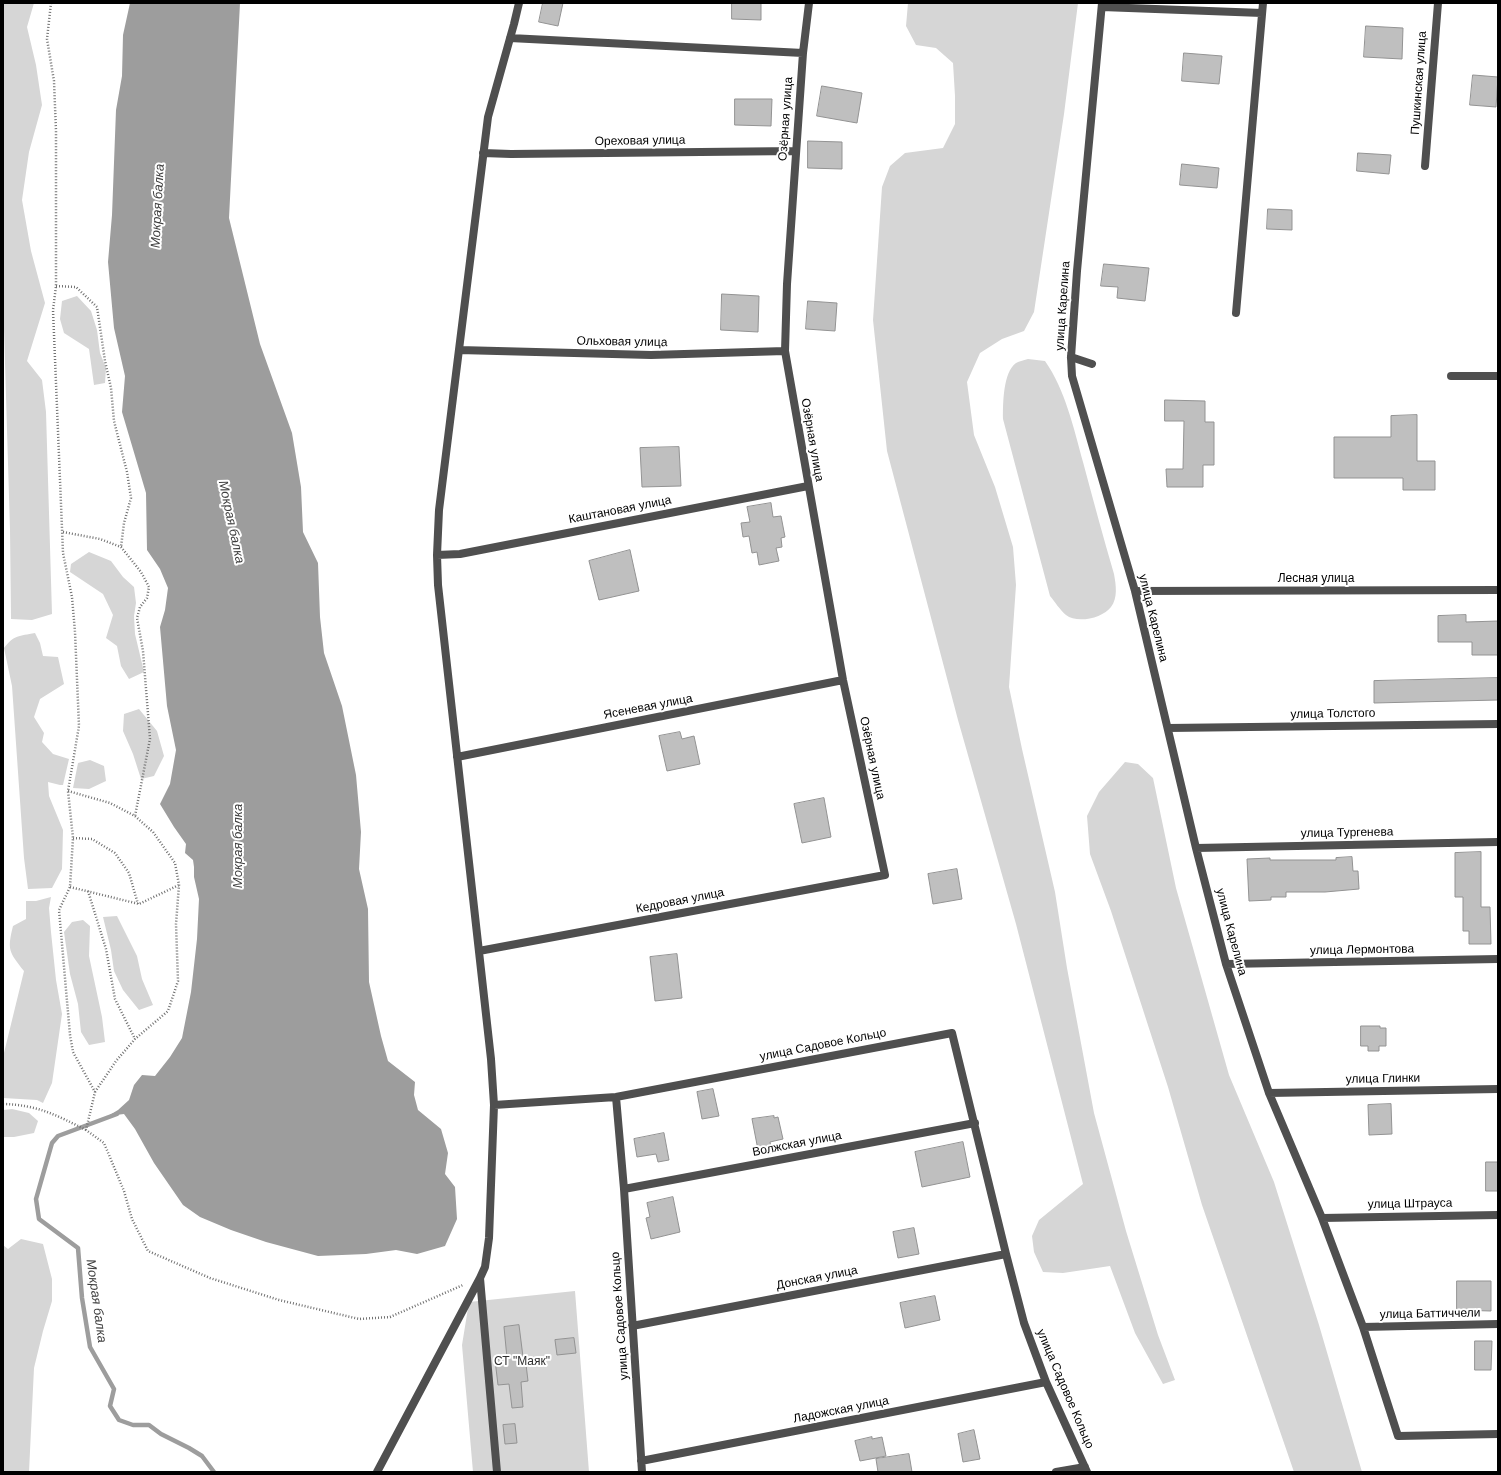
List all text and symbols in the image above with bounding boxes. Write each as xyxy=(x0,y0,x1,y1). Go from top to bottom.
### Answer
street label: Пушкинская улица xyxy=(1408,31,1430,135)
street label: Озёрная улица xyxy=(776,76,796,162)
street label: Ореховая улица xyxy=(595,133,685,149)
water label: Мокрая балка xyxy=(148,163,168,249)
street label: улица Карелина xyxy=(1053,261,1073,351)
street label: Ольховая улица xyxy=(577,334,667,350)
street label: Озёрная улица xyxy=(798,397,826,483)
water label: Мокрая балка xyxy=(215,479,247,565)
street label: Каштановая улица xyxy=(567,493,673,527)
street label: Лесная улица xyxy=(1278,572,1354,586)
street label: улица Карелина xyxy=(1135,573,1171,663)
street label: Ясеневая улица xyxy=(602,691,694,723)
street label: улица Толстого xyxy=(1290,706,1376,722)
street label: Озёрная улица xyxy=(856,715,888,801)
water label: Мокрая балка xyxy=(230,804,246,888)
street label: улица Тургенева xyxy=(1301,825,1393,841)
street label: Кедровая улица xyxy=(635,885,725,917)
street label: улица Карелина xyxy=(1212,887,1250,977)
street label: улица Лермонтова xyxy=(1310,942,1414,958)
street label: улица Садовое Кольцо xyxy=(759,1026,887,1064)
street label: улица Глинки xyxy=(1346,1071,1420,1087)
street label: Волжская улица xyxy=(751,1128,843,1160)
street label: улица Штрауса xyxy=(1368,1196,1452,1212)
street label: улица Садовое Кольцо xyxy=(608,1251,632,1381)
water label: Мокрая балка xyxy=(82,1258,110,1344)
street label: Донская улица xyxy=(775,1263,859,1293)
street label: улица Баттиччели xyxy=(1379,1306,1481,1322)
street label: улица Садовое Кольцо xyxy=(1033,1327,1097,1451)
park label: СТ "Маяк" xyxy=(494,1355,550,1369)
street label: Ладожская улица xyxy=(792,1394,890,1426)

